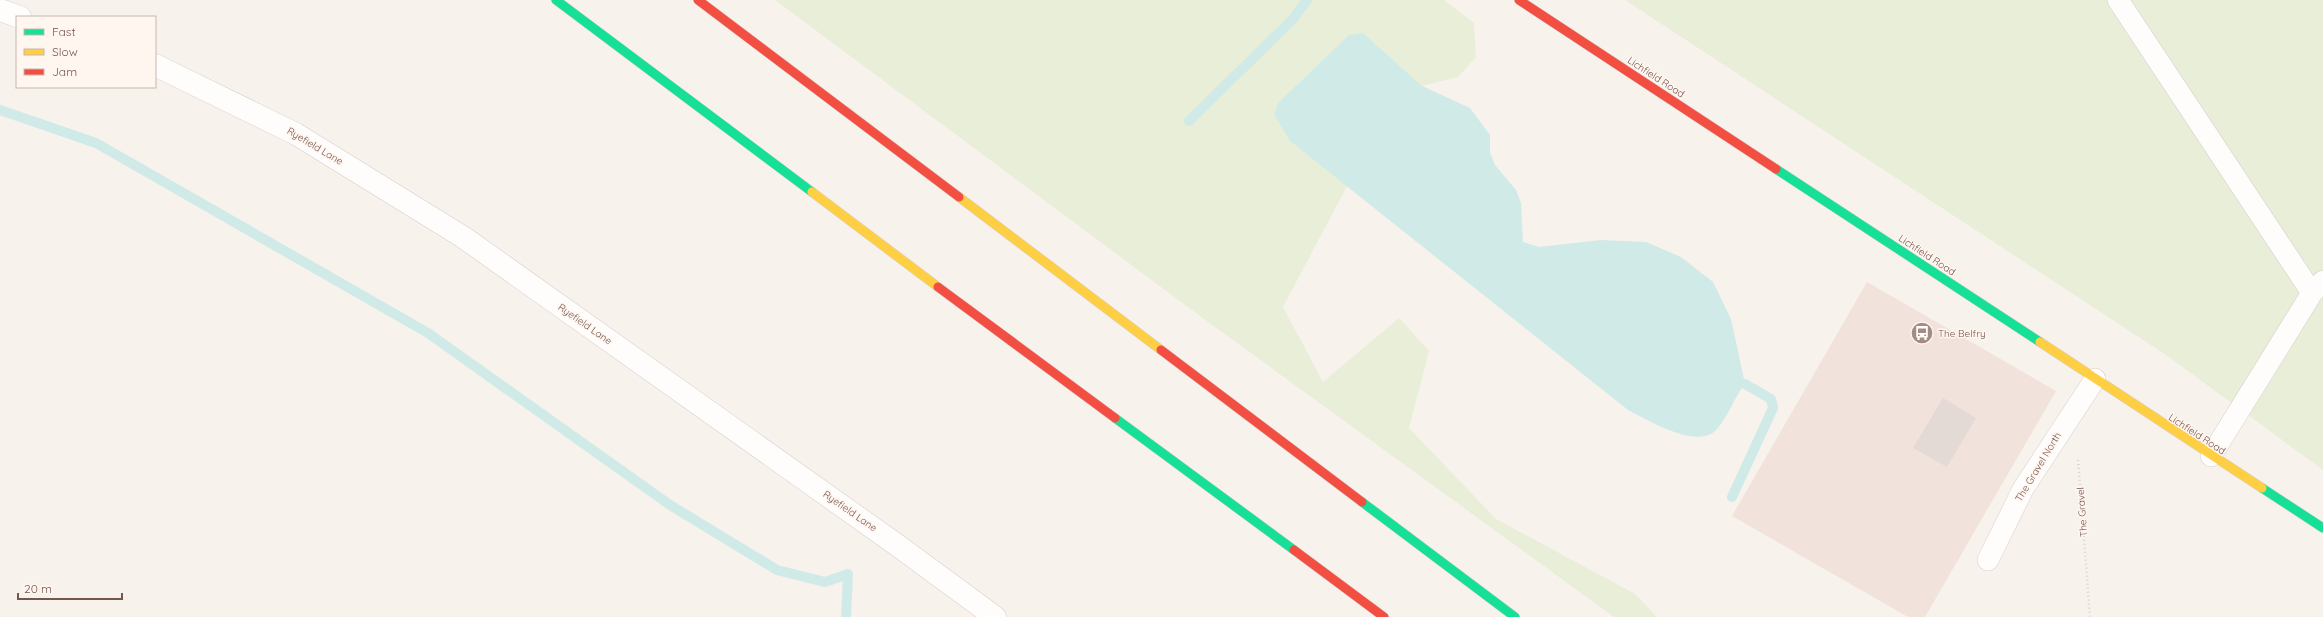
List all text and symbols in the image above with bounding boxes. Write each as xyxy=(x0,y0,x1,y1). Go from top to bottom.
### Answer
legend xyxy=(16,16,156,88)
text: Fast xyxy=(52,24,76,39)
text: Slow xyxy=(52,44,78,59)
street label: Lichfield Road xyxy=(1625,54,1687,100)
text: Jam xyxy=(52,64,77,79)
street label: Ryefield Lane xyxy=(285,124,346,168)
street label: Lichfield Road xyxy=(1896,232,1958,278)
street label: Ryefield Lane xyxy=(555,301,615,348)
bus stop icon: The Belfry xyxy=(1909,320,1935,346)
place label: The Belfry xyxy=(1938,327,1986,340)
street label: Lichfield Road xyxy=(2166,411,2228,457)
street label: The Gravel North xyxy=(2012,430,2064,504)
street label: The Gravel xyxy=(2074,487,2090,537)
street label: Ryefield Lane xyxy=(820,488,880,535)
scale bar xyxy=(18,575,122,601)
text: 20 m xyxy=(24,581,52,596)

